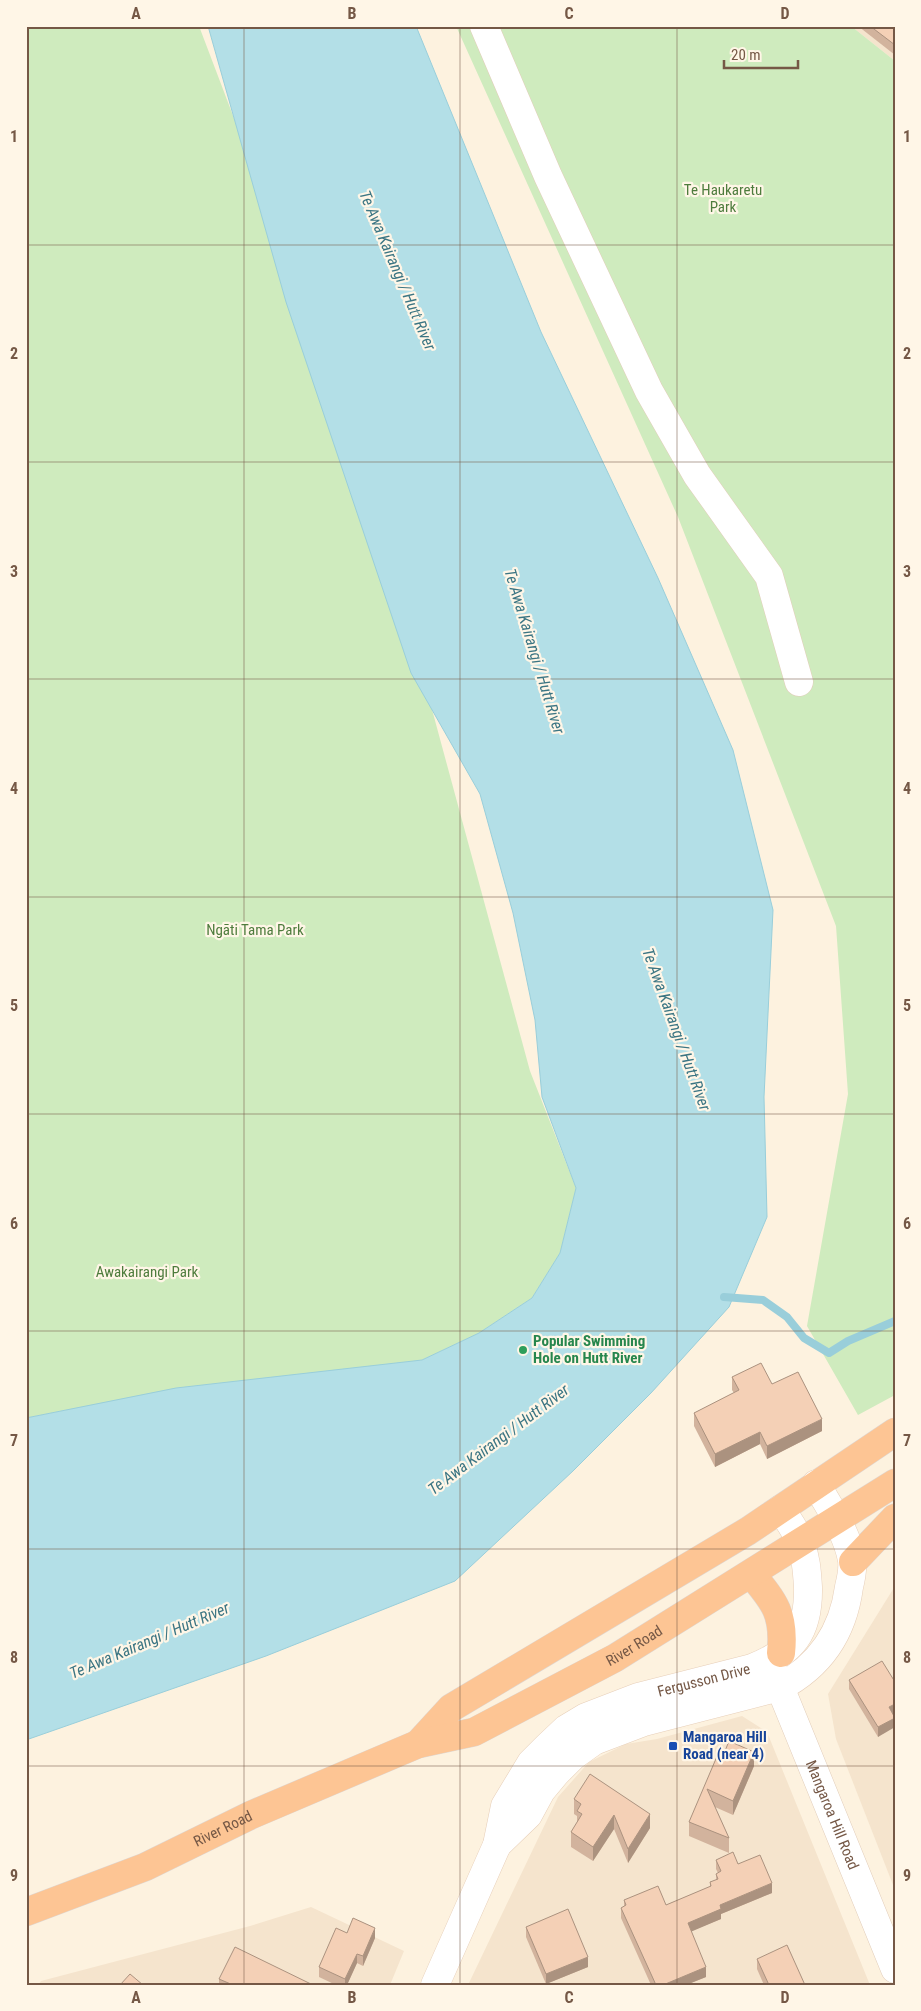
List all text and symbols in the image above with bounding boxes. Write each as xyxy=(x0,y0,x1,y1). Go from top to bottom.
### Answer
text: A xyxy=(131,4,141,23)
text: B xyxy=(348,4,357,23)
text: C xyxy=(564,4,574,23)
text: D xyxy=(780,4,790,23)
scale bar xyxy=(724,38,797,70)
text: 20 m xyxy=(731,46,761,64)
text: 1 xyxy=(10,127,18,146)
text: 1 xyxy=(903,127,911,146)
park label: Te Haukaretu Park xyxy=(684,181,762,216)
water label: Te Awa Kairangi / Hutt River xyxy=(355,188,440,354)
text: 2 xyxy=(10,344,18,363)
text: 2 xyxy=(903,344,911,363)
text: 3 xyxy=(10,562,18,581)
text: 3 xyxy=(903,562,911,581)
water label: Te Awa Kairangi / Hutt River xyxy=(500,566,569,737)
text: 4 xyxy=(10,779,18,798)
text: 4 xyxy=(903,779,911,798)
park label: Ngāti Tama Park xyxy=(206,921,304,939)
water label: Te Awa Kairangi / Hutt River xyxy=(638,945,715,1114)
text: 5 xyxy=(10,996,18,1015)
text: 5 xyxy=(903,996,911,1015)
text: 6 xyxy=(10,1214,18,1233)
text: 6 xyxy=(903,1214,911,1233)
park label: Awakairangi Park xyxy=(96,1263,198,1281)
place label: Popular Swimming Hole on Hutt River xyxy=(533,1332,645,1367)
marker: Popular Swimming Hole on Hutt River xyxy=(517,1344,529,1356)
water label: Te Awa Kairangi / Hutt River xyxy=(424,1379,573,1499)
text: 7 xyxy=(10,1431,18,1450)
text: 7 xyxy=(903,1431,911,1450)
water label: Te Awa Kairangi / Hutt River xyxy=(67,1598,233,1683)
street label: River Road xyxy=(603,1622,666,1670)
text: 8 xyxy=(10,1648,18,1667)
text: 8 xyxy=(903,1648,911,1667)
street label: Fergusson Drive xyxy=(656,1660,752,1701)
place label: Mangaroa Hill Road (near 4) xyxy=(683,1728,767,1763)
marker: Mangaroa Hill Road (near 4) xyxy=(667,1740,679,1752)
street label: Mangaroa Hill Road xyxy=(802,1758,862,1872)
street label: River Road xyxy=(191,1807,255,1851)
text: 9 xyxy=(10,1866,18,1885)
text: 9 xyxy=(903,1866,911,1885)
text: A xyxy=(131,1988,141,2007)
text: B xyxy=(348,1988,357,2007)
text: C xyxy=(564,1988,574,2007)
text: D xyxy=(780,1988,790,2007)

